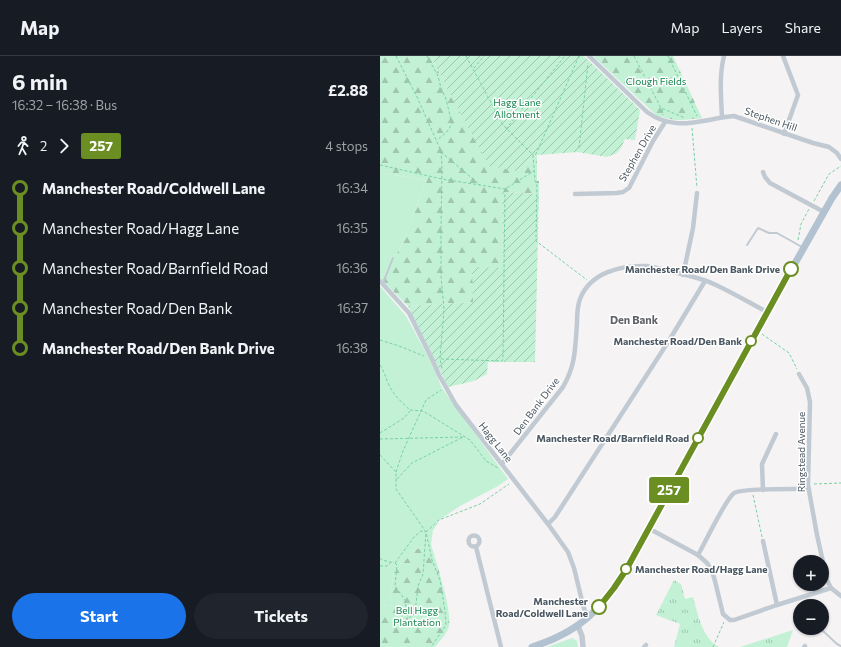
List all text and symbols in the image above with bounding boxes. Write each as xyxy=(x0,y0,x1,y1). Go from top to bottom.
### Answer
text: Map xyxy=(20,16,59,39)
text: Map xyxy=(671,19,699,36)
text: Layers xyxy=(721,19,763,36)
text: Share xyxy=(785,19,821,36)
text: 6 min xyxy=(12,68,68,95)
park label: Clough Fields xyxy=(626,75,687,87)
text: £2.88 xyxy=(328,81,368,99)
park label: Hagg Lane Allotment xyxy=(493,96,541,120)
text: 16:32 – 16:38 · Bus xyxy=(12,97,117,113)
street label: Stephen Hill xyxy=(743,104,799,134)
street label: Stephen Drive xyxy=(616,122,658,184)
icon: walk xyxy=(12,135,34,157)
icon: forward xyxy=(53,135,75,157)
text: 257 xyxy=(89,137,113,154)
text: 2 xyxy=(40,138,47,154)
text: 4 stops xyxy=(325,138,368,154)
text: Manchester Road/Coldwell Lane xyxy=(42,179,265,197)
text: 16:34 xyxy=(336,180,368,196)
text: Manchester Road/Hagg Lane xyxy=(42,219,239,237)
text: 16:35 xyxy=(337,220,368,236)
text: Manchester Road/Barnfield Road xyxy=(42,259,268,277)
text: 16:36 xyxy=(336,260,368,276)
marker: Manchester Road/Den Bank Drive xyxy=(783,261,799,277)
place label: Manchester Road/Den Bank Drive xyxy=(625,263,780,275)
text: Manchester Road/Den Bank xyxy=(42,299,233,317)
text: 16:37 xyxy=(337,300,368,316)
district label: Den Bank xyxy=(610,313,659,326)
place label: Manchester Road/Den Bank xyxy=(614,335,742,347)
marker: Manchester Road/Den Bank xyxy=(745,335,757,347)
text: Manchester Road/Den Bank Drive xyxy=(42,339,275,357)
text: 16:38 xyxy=(336,340,368,356)
street label: Den Bank Drive xyxy=(510,375,562,437)
street label: Ringstead Avenue xyxy=(795,412,807,492)
street label: Hagg Lane xyxy=(477,420,515,464)
place label: Manchester Road/Barnfield Road xyxy=(536,432,689,444)
marker: Manchester Road/Barnfield Road xyxy=(692,432,704,444)
line badge: 257 xyxy=(646,477,692,503)
text: 257 xyxy=(657,481,681,498)
map controls xyxy=(793,555,829,635)
button: + xyxy=(793,555,829,591)
marker: Manchester Road/Hagg Lane xyxy=(620,563,632,575)
place label: Manchester Road/Hagg Lane xyxy=(635,563,768,575)
button: Start xyxy=(12,593,186,639)
button: Tickets xyxy=(194,593,368,639)
place label: Manchester Road/Coldwell Lane xyxy=(496,595,588,619)
marker: Manchester Road/Coldwell Lane xyxy=(591,599,607,615)
button: − xyxy=(793,599,829,635)
park label: Bell Hagg Plantation xyxy=(393,604,441,628)

